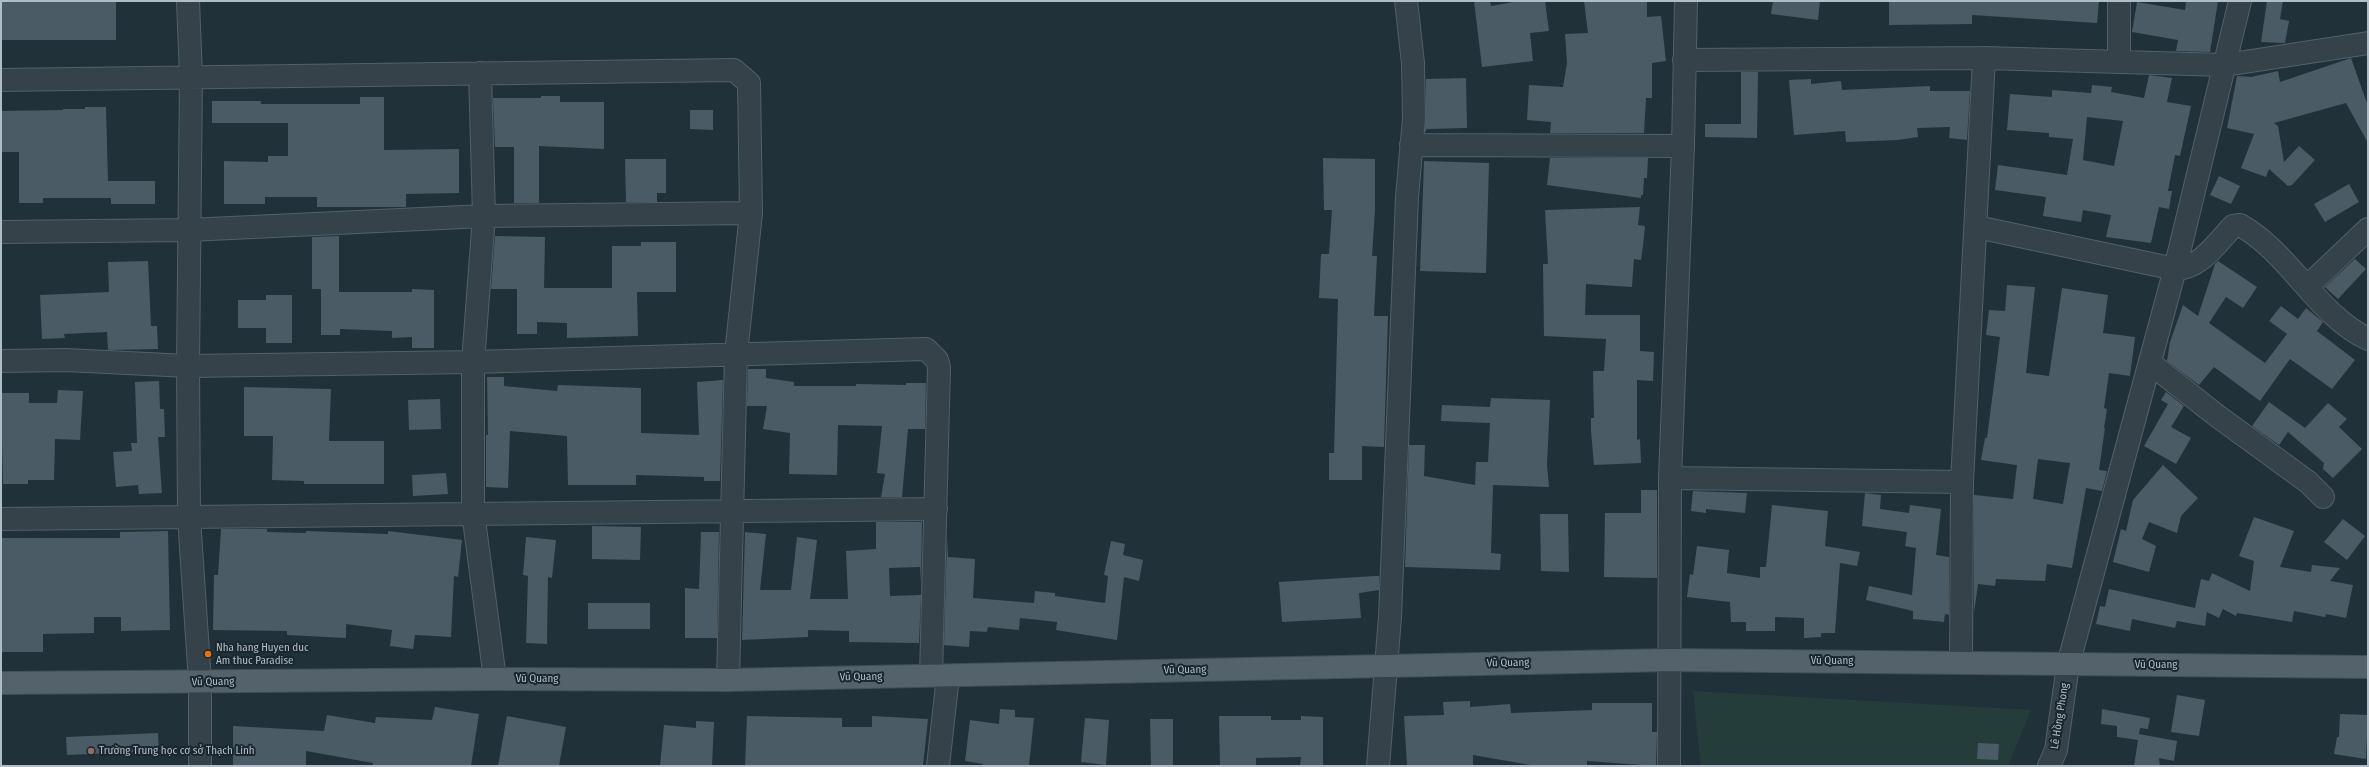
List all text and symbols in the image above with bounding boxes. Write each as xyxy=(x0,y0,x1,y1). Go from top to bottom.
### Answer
place label: Nha hang Huyen duc Am thuc Paradise xyxy=(216,641,309,667)
marker: Nha hang Huyen duc Am thuc Paradise xyxy=(203,649,213,659)
street label: Vũ Quang xyxy=(1811,654,1853,668)
street label: Vũ Quang xyxy=(1487,656,1529,670)
street label: Vũ Quang xyxy=(2135,658,2177,672)
street label: Vũ Quang xyxy=(1164,663,1206,677)
street label: Vũ Quang xyxy=(840,670,882,684)
street label: Vũ Quang xyxy=(516,672,558,686)
street label: Vũ Quang xyxy=(192,675,234,689)
street label: Lê Hồng Phong xyxy=(2048,682,2072,750)
place label: Trường Trung học cơ sở Thạch Linh xyxy=(99,744,255,758)
marker: Trường Trung học cơ sở Thạch Linh xyxy=(86,746,96,756)

